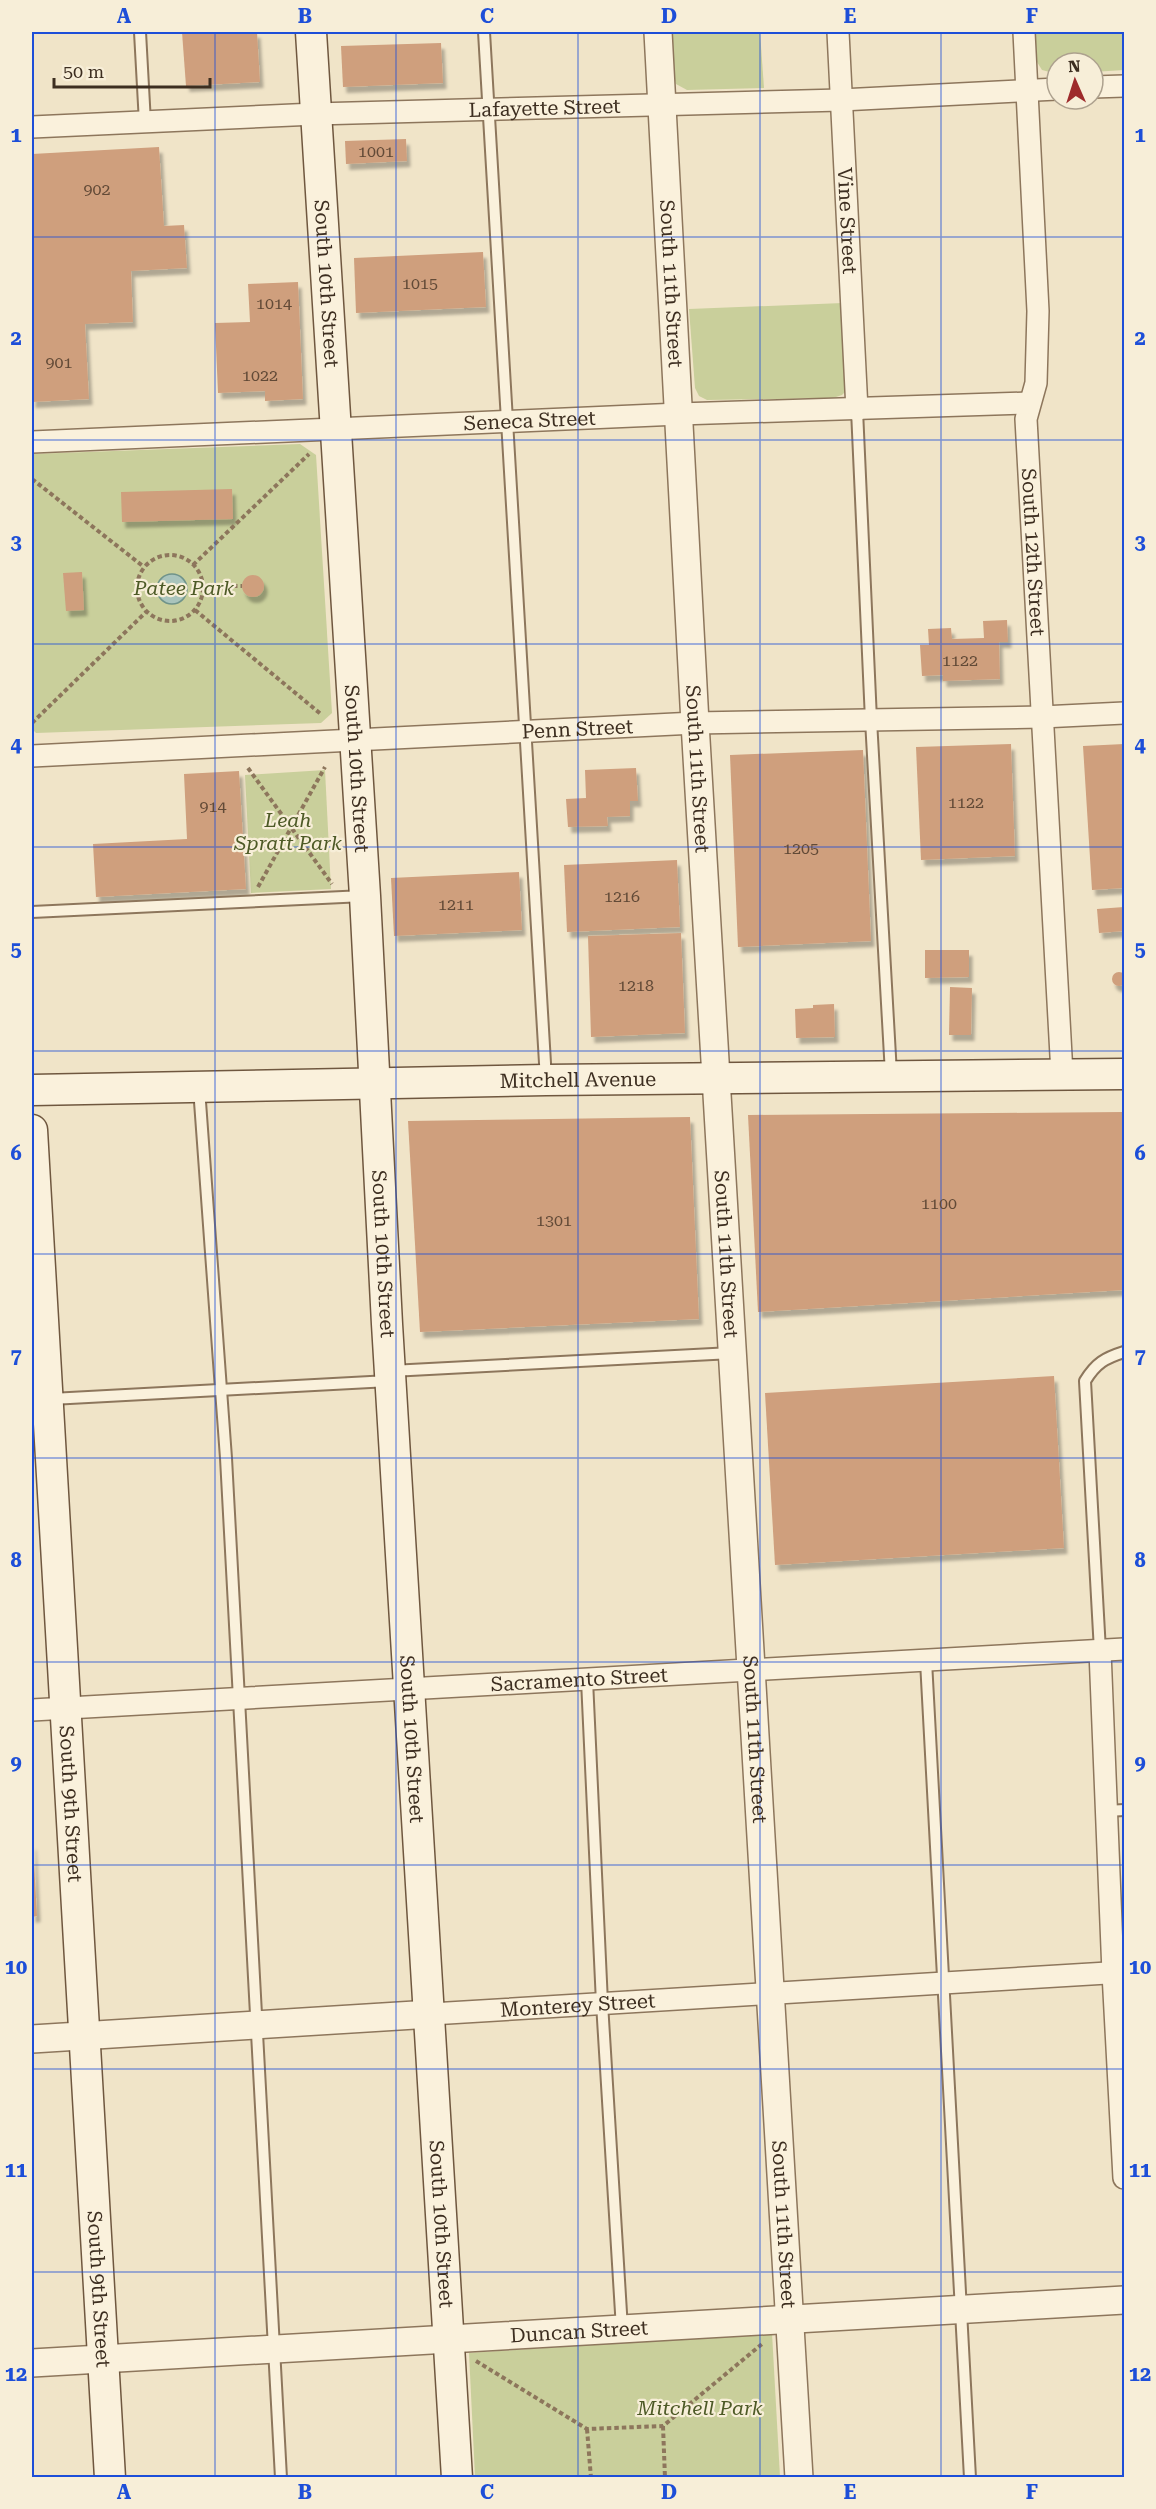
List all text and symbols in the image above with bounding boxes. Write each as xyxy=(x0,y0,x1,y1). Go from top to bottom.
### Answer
text: A xyxy=(117,4,132,28)
text: B xyxy=(298,4,312,28)
text: C xyxy=(480,4,494,28)
text: D xyxy=(661,4,677,28)
text: E xyxy=(844,4,857,28)
text: F xyxy=(1026,4,1038,28)
scale bar xyxy=(54,51,210,89)
north arrow xyxy=(1045,51,1105,111)
text: N xyxy=(1068,57,1081,76)
text: 50 m xyxy=(63,61,104,82)
street label: Lafayette Street xyxy=(468,94,622,122)
text: 1 xyxy=(10,123,22,147)
text: 1 xyxy=(1134,123,1146,147)
house number: 1001 xyxy=(358,142,394,161)
street label: Vine Street xyxy=(833,167,862,275)
house number: 902 xyxy=(84,180,110,199)
street label: South 10th Street xyxy=(309,199,344,369)
street label: South 11th Street xyxy=(655,199,688,369)
house number: 1015 xyxy=(402,274,438,293)
house number: 1014 xyxy=(256,294,292,313)
text: 2 xyxy=(10,326,22,350)
text: 2 xyxy=(1134,326,1146,350)
house number: 901 xyxy=(46,353,72,372)
house number: 1022 xyxy=(242,366,278,385)
street label: Seneca Street xyxy=(463,406,597,435)
street label: South 12th Street xyxy=(1017,467,1050,637)
text: 3 xyxy=(10,530,22,554)
text: 3 xyxy=(1134,530,1146,554)
park label: Patee Park xyxy=(133,576,234,600)
house number: 1122 xyxy=(942,651,978,670)
street label: South 10th Street xyxy=(340,684,374,854)
street label: South 11th Street xyxy=(681,684,715,854)
street label: Penn Street xyxy=(521,714,634,744)
text: 4 xyxy=(10,733,22,757)
text: 4 xyxy=(1134,733,1146,757)
house number: 1122 xyxy=(948,793,984,812)
house number: 914 xyxy=(200,797,226,816)
park label: Leah Spratt Park xyxy=(233,808,342,855)
house number: 1205 xyxy=(783,839,819,858)
house number: 1216 xyxy=(604,887,640,906)
house number: 1211 xyxy=(438,895,474,914)
text: 5 xyxy=(10,937,22,961)
text: 5 xyxy=(1134,937,1146,961)
house number: 1218 xyxy=(618,976,654,995)
street label: Mitchell Avenue xyxy=(499,1067,656,1093)
text: 6 xyxy=(10,1141,22,1165)
text: 6 xyxy=(1134,1141,1146,1165)
street label: South 10th Street xyxy=(367,1169,400,1339)
street label: South 11th Street xyxy=(710,1169,743,1339)
house number: 1100 xyxy=(921,1194,957,1213)
house number: 1301 xyxy=(536,1211,572,1230)
text: 7 xyxy=(10,1344,22,1368)
text: 7 xyxy=(1134,1344,1146,1368)
text: 8 xyxy=(10,1548,22,1572)
text: 8 xyxy=(1134,1548,1146,1572)
street label: South 10th Street xyxy=(395,1654,429,1824)
street label: South 11th Street xyxy=(738,1655,772,1824)
street label: Sacramento Street xyxy=(490,1662,669,1696)
street label: South 9th Street xyxy=(54,1725,88,1883)
text: 9 xyxy=(10,1751,22,1775)
text: 9 xyxy=(1134,1751,1146,1775)
text: 10 xyxy=(5,1955,27,1979)
text: 10 xyxy=(1129,1955,1151,1979)
street label: Monterey Street xyxy=(499,1988,657,2022)
street label: South 10th Street xyxy=(425,2139,459,2309)
street label: South 11th Street xyxy=(767,2140,801,2310)
text: 11 xyxy=(5,2158,27,2182)
text: 11 xyxy=(1129,2158,1151,2182)
street label: South 9th Street xyxy=(83,2210,116,2369)
street label: Duncan Street xyxy=(509,2315,649,2347)
text: 12 xyxy=(5,2362,27,2386)
text: 12 xyxy=(1129,2362,1151,2386)
park label: Mitchell Park xyxy=(636,2396,763,2420)
text: A xyxy=(117,2480,132,2504)
text: B xyxy=(298,2480,312,2504)
text: C xyxy=(480,2480,494,2504)
text: D xyxy=(661,2480,677,2504)
text: E xyxy=(844,2480,857,2504)
text: F xyxy=(1026,2480,1038,2504)

